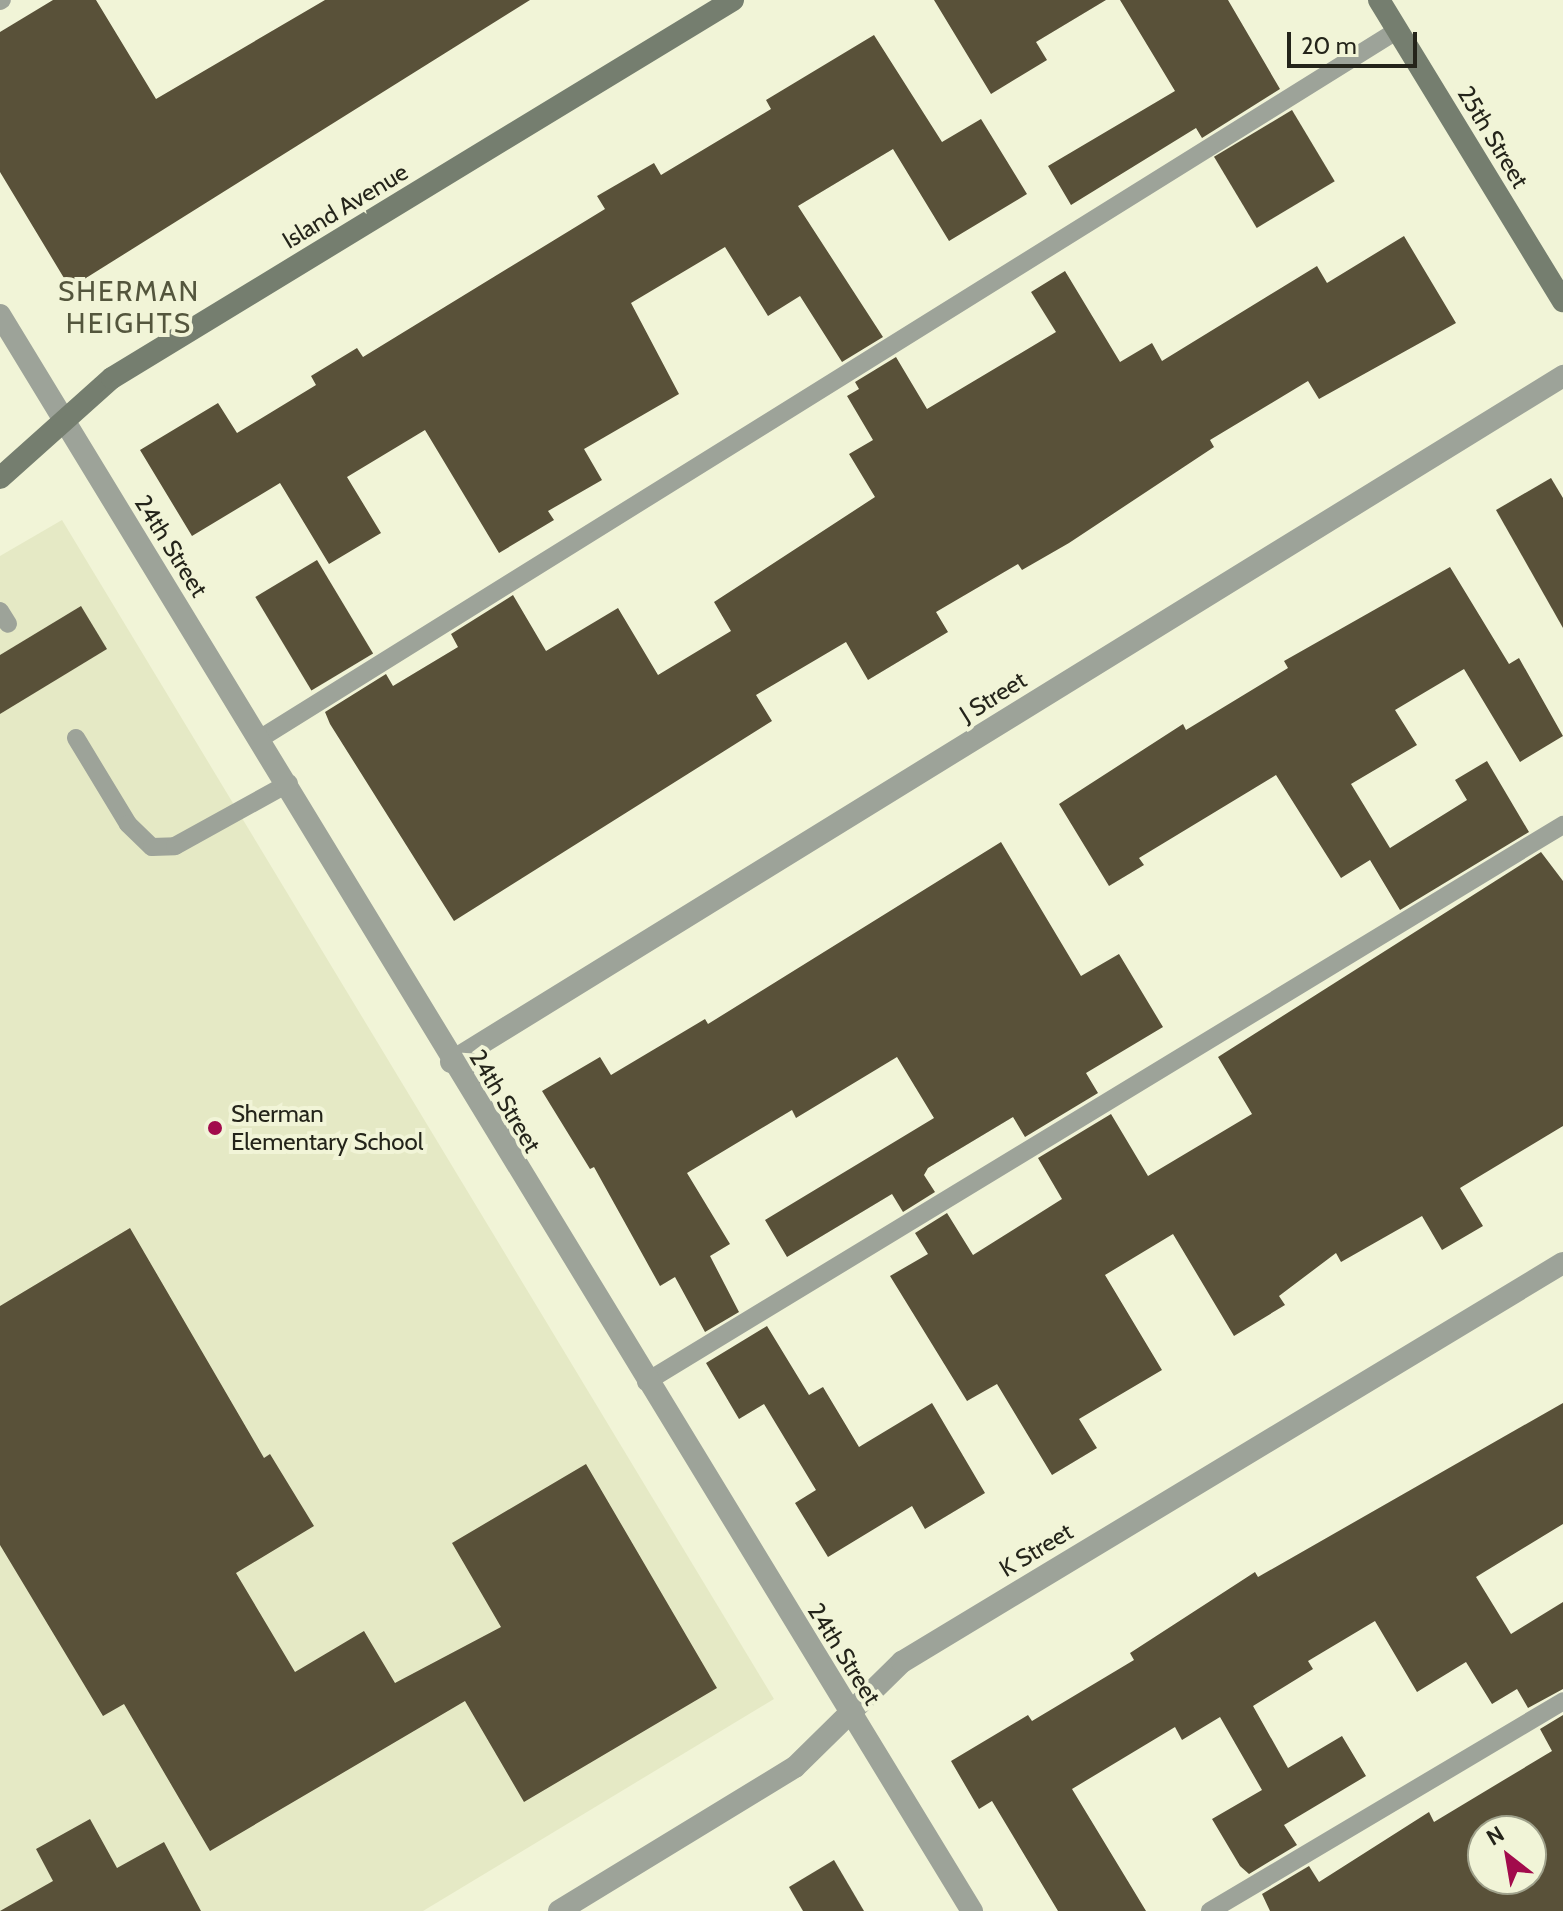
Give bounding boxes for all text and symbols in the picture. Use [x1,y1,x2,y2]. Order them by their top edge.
scale bar [1291,16,1421,66]
text: 20 m [1301,31,1357,60]
street label: 25th Street [1451,81,1535,193]
street label: Island Avenue [277,157,413,255]
district label: SHERMAN HEIGHTS [58,274,200,340]
street label: 24th Street [128,490,214,602]
street label: J Street [954,665,1032,729]
street label: 24th Street [463,1044,547,1158]
place label: Sherman Elementary School [231,1100,423,1156]
marker: Sherman Elementary School [206,1119,224,1137]
street label: K Street [994,1517,1078,1583]
street label: 24th Street [801,1598,887,1710]
north arrow [1467,1815,1547,1895]
text: N [1482,1820,1509,1851]

